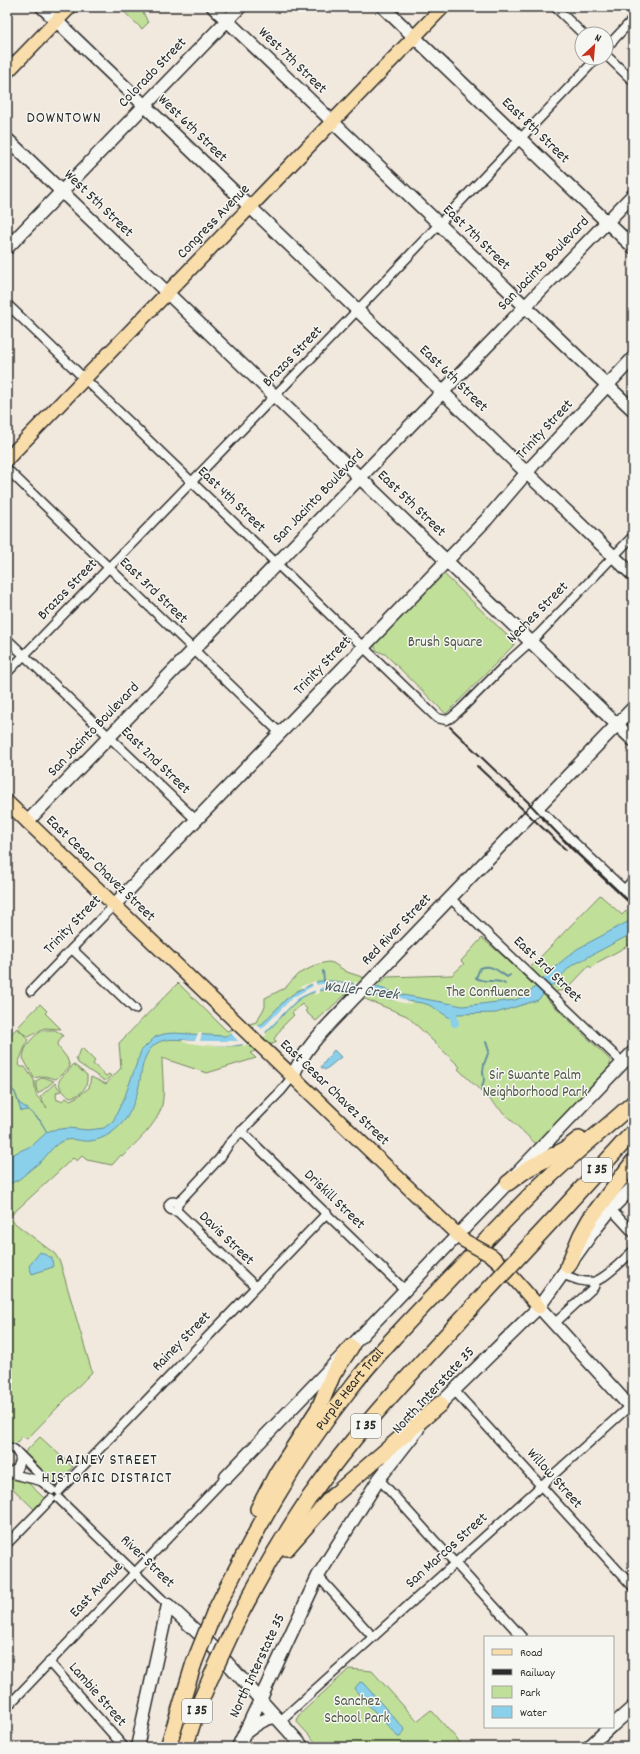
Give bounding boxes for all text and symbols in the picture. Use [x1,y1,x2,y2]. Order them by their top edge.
street label: West 7th Street [253,22,332,100]
north arrow [574,26,614,66]
text: N [592,30,604,47]
street label: Colorado Street [114,32,193,113]
street label: West 6th Street [152,90,232,169]
street label: East 8th Street [496,93,574,170]
district label: DOWNTOWN [26,107,102,130]
street label: West 5th Street [58,165,138,243]
street label: Congress Avenue [172,179,256,264]
street label: East 7th Street [437,200,515,277]
street label: San Jacinto Boulevard [493,212,595,316]
street label: Brazos Street [258,321,328,393]
street label: East 6th Street [413,340,493,418]
street label: Trinity Street [511,395,579,465]
street label: San Jacinto Boulevard [268,445,370,549]
street label: East 4th Street [192,462,270,539]
street label: East 5th Street [372,465,451,543]
street label: East 3rd Street [114,552,193,630]
street label: Brazos Street [33,554,103,626]
street label: Neches Street [502,577,574,649]
street label: Trinity Street [289,631,357,701]
park label: Brush Square [408,632,483,654]
street label: San Jacinto Boulevard [43,678,145,782]
street label: East 2nd Street [115,722,195,800]
street label: East Cesar Chavez Street [40,811,160,928]
street label: Red River Street [357,889,437,971]
street label: Trinity Street [39,890,107,960]
street label: East 3rd Street [508,931,587,1009]
water label: Waller Creek [322,975,401,1007]
park label: The Confluence [446,982,530,1004]
street label: East Cesar Chavez Street [274,1035,394,1152]
park label: Sir Swante Palm Neighborhood Park [482,1065,588,1104]
road number: I 35 [582,1158,612,1182]
street label: Driskill Street [298,1165,370,1235]
street label: Davis Street [193,1207,259,1272]
street label: Rainey Street [147,1306,217,1377]
street label: North Interstate 35 [387,1342,481,1440]
street label: Purple Heart Trail [310,1343,390,1436]
road number: I 35 [351,1414,381,1438]
street label: Willow Street [521,1444,587,1514]
district label: RAINEY STREET HISTORIC DISTRICT [42,1449,172,1490]
street label: San Marcos Street [401,1508,493,1594]
street label: River Street [115,1530,180,1594]
street label: East Avenue [65,1557,129,1623]
street label: North Interstate 35 [224,1610,292,1722]
legend [484,1636,614,1728]
text: Road [520,1645,542,1662]
street label: Lambie Street [63,1658,132,1732]
text: Railway [520,1665,556,1682]
text: Park [520,1685,541,1702]
park label: Sanchez School Park [324,1691,390,1730]
road number: I 35 [182,1699,212,1723]
text: Water [520,1705,547,1722]

